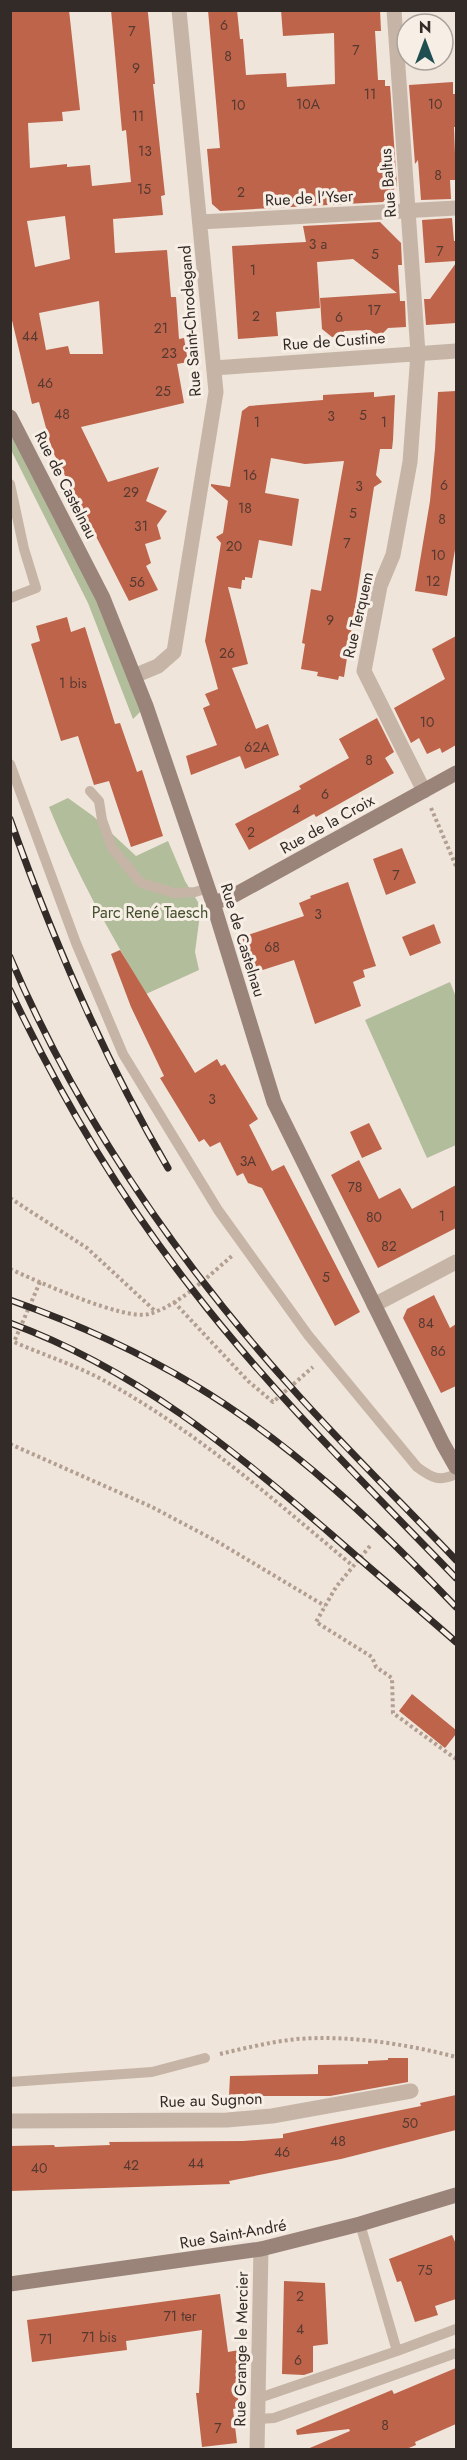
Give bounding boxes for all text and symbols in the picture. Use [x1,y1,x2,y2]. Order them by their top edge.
north arrow [395,12,455,72]
house number: 6 [220,15,228,35]
text: N [419,16,431,39]
house number: 7 [128,21,136,41]
house number: 7 [352,40,360,60]
house number: 8 [224,46,232,66]
house number: 9 [132,58,140,78]
house number: 11 [364,84,376,104]
house number: 10A [296,94,321,114]
house number: 10 [428,94,442,114]
house number: 10 [231,95,245,115]
house number: 11 [132,106,144,126]
house number: 13 [138,141,152,161]
street label: Rue Baltus [374,148,402,218]
house number: 8 [434,165,442,185]
house number: 15 [137,179,151,199]
house number: 2 [237,182,245,202]
street label: Rue de l'Yser [264,184,354,212]
house number: 3 a [309,234,327,254]
house number: 7 [436,241,444,261]
house number: 5 [371,244,379,264]
street label: Rue Saint-Chrodegand [173,245,207,397]
house number: 1 [250,260,256,280]
house number: 17 [367,300,381,320]
house number: 2 [252,306,260,326]
house number: 6 [335,307,343,327]
house number: 21 [154,318,168,338]
house number: 44 [22,326,38,346]
street label: Rue de Custine [282,326,386,356]
house number: 23 [161,343,177,363]
house number: 46 [37,373,53,393]
house number: 25 [155,381,171,401]
house number: 48 [54,404,70,424]
house number: 5 [359,405,367,425]
house number: 3 [327,406,335,426]
house number: 1 [254,412,260,432]
house number: 1 [381,412,387,432]
street label: Rue de Castelnau [29,427,103,543]
house number: 16 [243,465,257,485]
house number: 6 [440,475,448,495]
house number: 3 [355,476,363,496]
house number: 29 [123,482,139,502]
house number: 18 [238,498,252,518]
house number: 5 [349,503,357,523]
house number: 8 [438,509,446,529]
house number: 31 [134,516,148,536]
house number: 7 [343,533,351,553]
house number: 20 [226,536,242,556]
house number: 10 [431,545,445,565]
street label: Rue Terquem [337,570,379,660]
house number: 12 [426,571,440,591]
house number: 56 [129,572,145,592]
house number: 9 [326,610,334,630]
house number: 26 [219,643,235,663]
house number: 1 bis [59,673,87,693]
house number: 10 [420,712,434,732]
house number: 62A [244,737,270,757]
house number: 8 [365,750,373,770]
house number: 6 [321,784,329,804]
street label: Rue de la Croix [276,788,379,859]
house number: 4 [292,799,300,819]
house number: 2 [247,822,255,842]
house number: 7 [392,865,400,885]
street label: Rue de Castelnau [215,880,271,1000]
park label: Parc René Taesch [92,901,208,924]
house number: 3 [314,904,322,924]
house number: 68 [264,937,280,957]
house number: 3 [208,1089,216,1109]
house number: 3A [240,1151,257,1171]
house number: 78 [348,1177,363,1197]
house number: 1 [439,1206,445,1226]
house number: 80 [366,1207,382,1227]
house number: 82 [381,1236,397,1256]
house number: 5 [322,1267,330,1287]
house number: 84 [418,1313,434,1333]
house number: 86 [430,1341,446,1361]
street label: Rue au Sugnon [159,2087,263,2113]
house number: 50 [402,2113,418,2133]
house number: 48 [330,2131,346,2151]
house number: 46 [274,2142,290,2162]
house number: 44 [188,2153,204,2173]
house number: 42 [123,2155,139,2175]
house number: 40 [31,2158,47,2178]
street label: Rue Saint-André [178,2213,288,2255]
house number: 75 [417,2260,433,2280]
street label: Rue Grange le Mercier [228,2271,254,2427]
house number: 2 [296,2286,304,2306]
house number: 71 ter [163,2306,197,2326]
house number: 4 [296,2319,304,2339]
house number: 71 bis [81,2327,117,2347]
house number: 71 [39,2329,53,2349]
house number: 6 [294,2350,302,2370]
house number: 8 [381,2415,389,2435]
house number: 7 [214,2418,222,2438]

